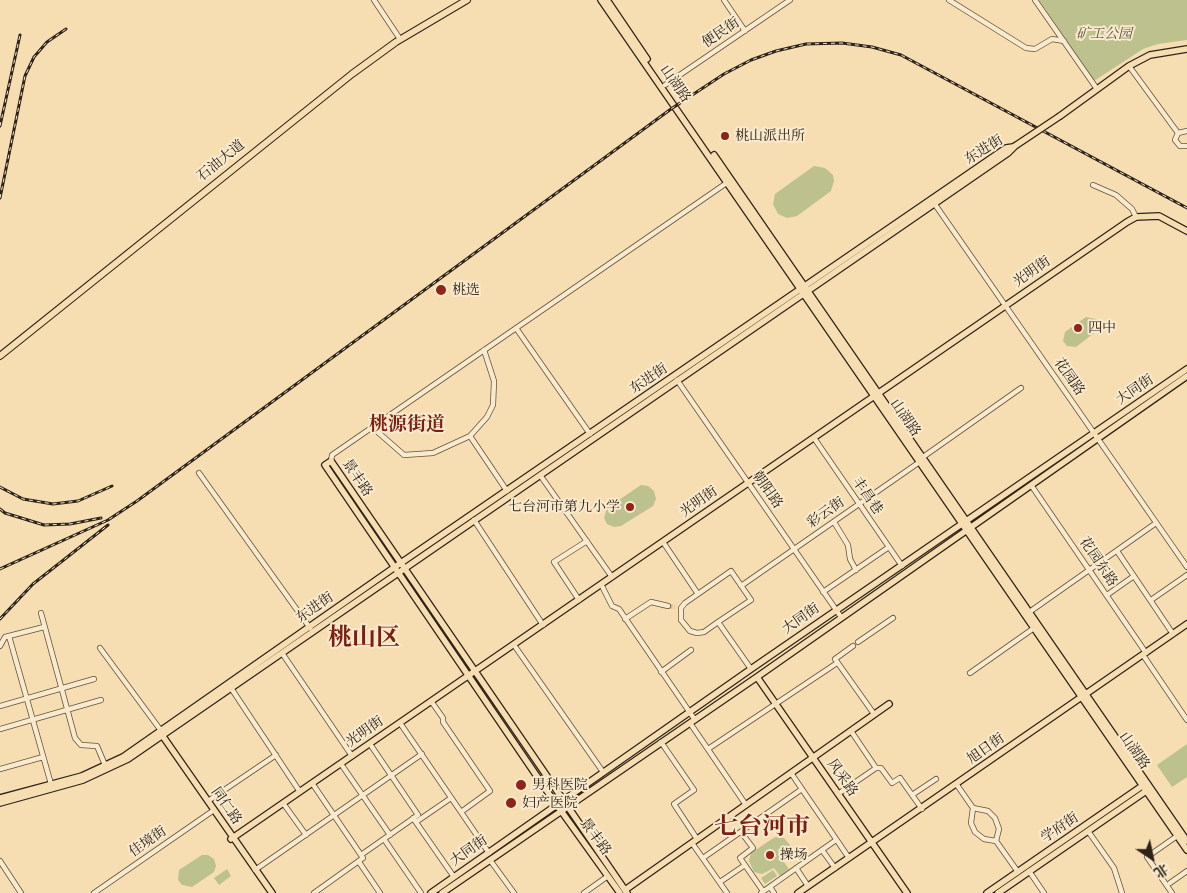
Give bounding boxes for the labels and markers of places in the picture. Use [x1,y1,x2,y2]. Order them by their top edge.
place label: 桃山派出所 [735,128,805,144]
marker: 桃山派出所 [719,130,731,142]
place label: 桃选 [452,282,480,298]
marker: 桃选 [434,283,448,297]
place label: 四中 [1088,320,1116,336]
marker: 四中 [1072,322,1084,334]
place label: 七台河市第九小学 [508,499,620,515]
marker: 七台河市第九小学 [624,501,636,513]
place label: 男科医院 [532,777,588,793]
marker: 男科医院 [514,778,528,792]
place label: 妇产医院 [522,795,578,811]
marker: 妇产医院 [504,796,518,810]
place label: 操场 [780,847,808,863]
marker: 操场 [764,849,776,861]

